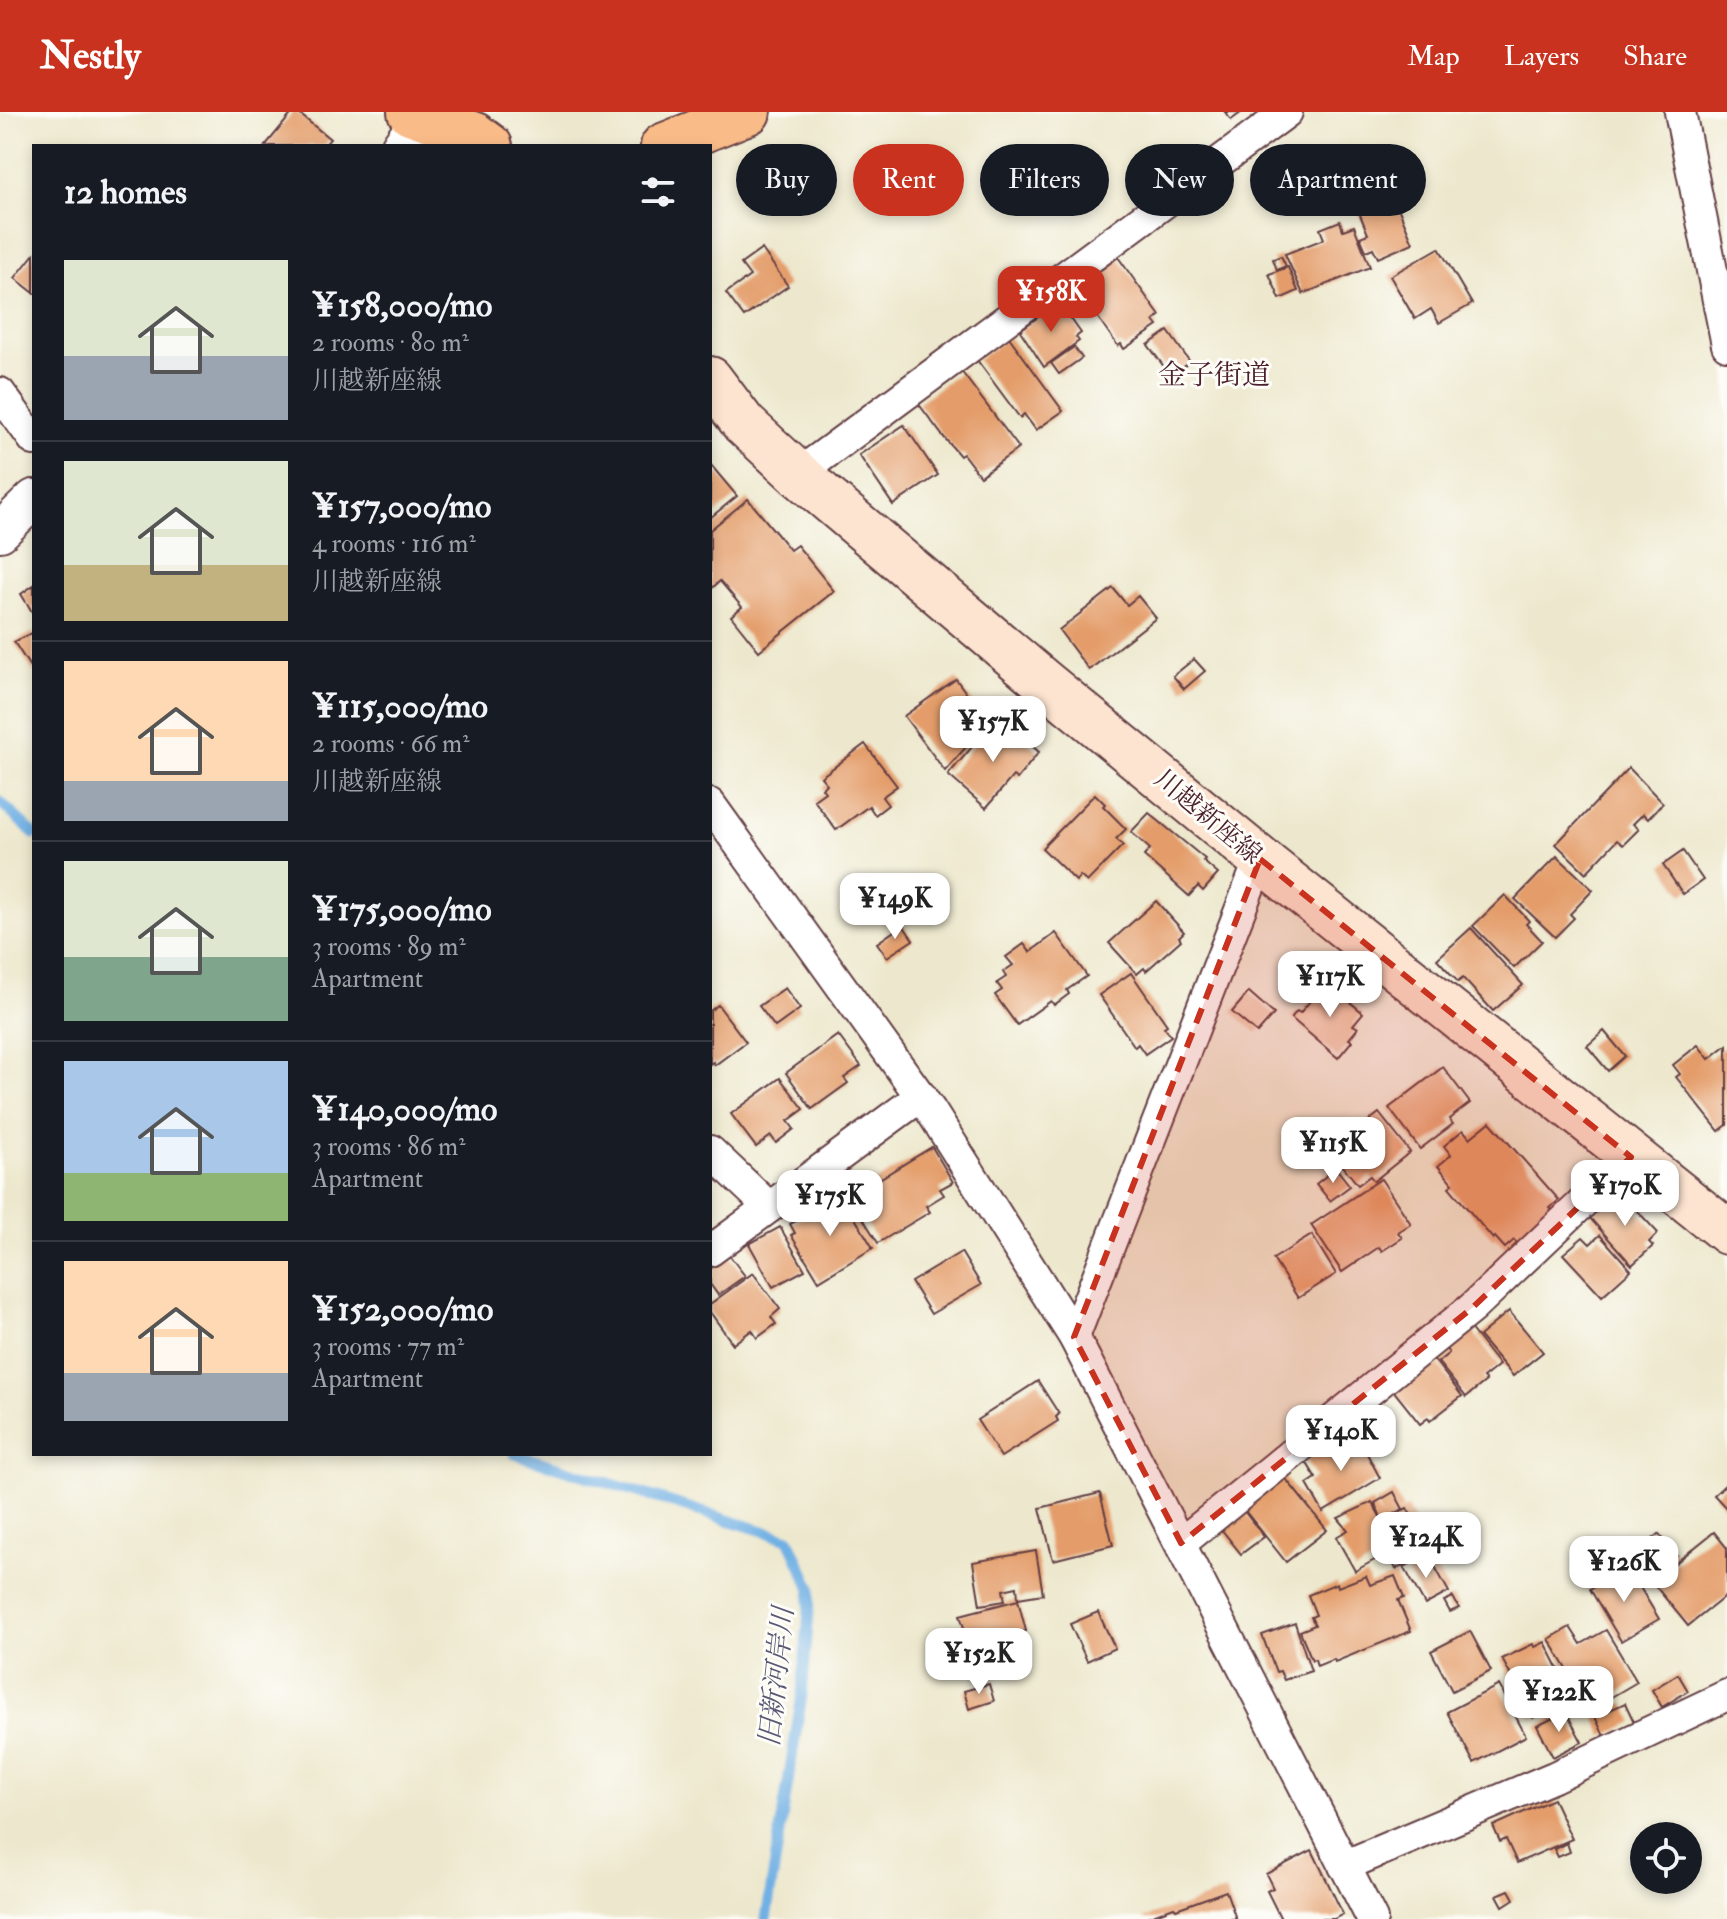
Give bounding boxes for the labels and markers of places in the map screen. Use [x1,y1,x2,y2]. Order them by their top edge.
pin: ¥158K [995,266,1107,334]
pin: ¥157K [937,696,1049,764]
pin: ¥149K [839,873,951,941]
pin: ¥117K [1274,951,1386,1019]
pin: ¥115K [1277,1117,1389,1185]
pin: ¥170K [1569,1160,1681,1228]
pin: ¥175K [774,1170,886,1238]
pin: ¥140K [1285,1405,1397,1473]
pin: ¥124K [1370,1512,1482,1580]
pin: ¥126K [1568,1536,1680,1604]
pin: ¥152K [923,1628,1035,1696]
pin: ¥122K [1503,1666,1615,1734]

